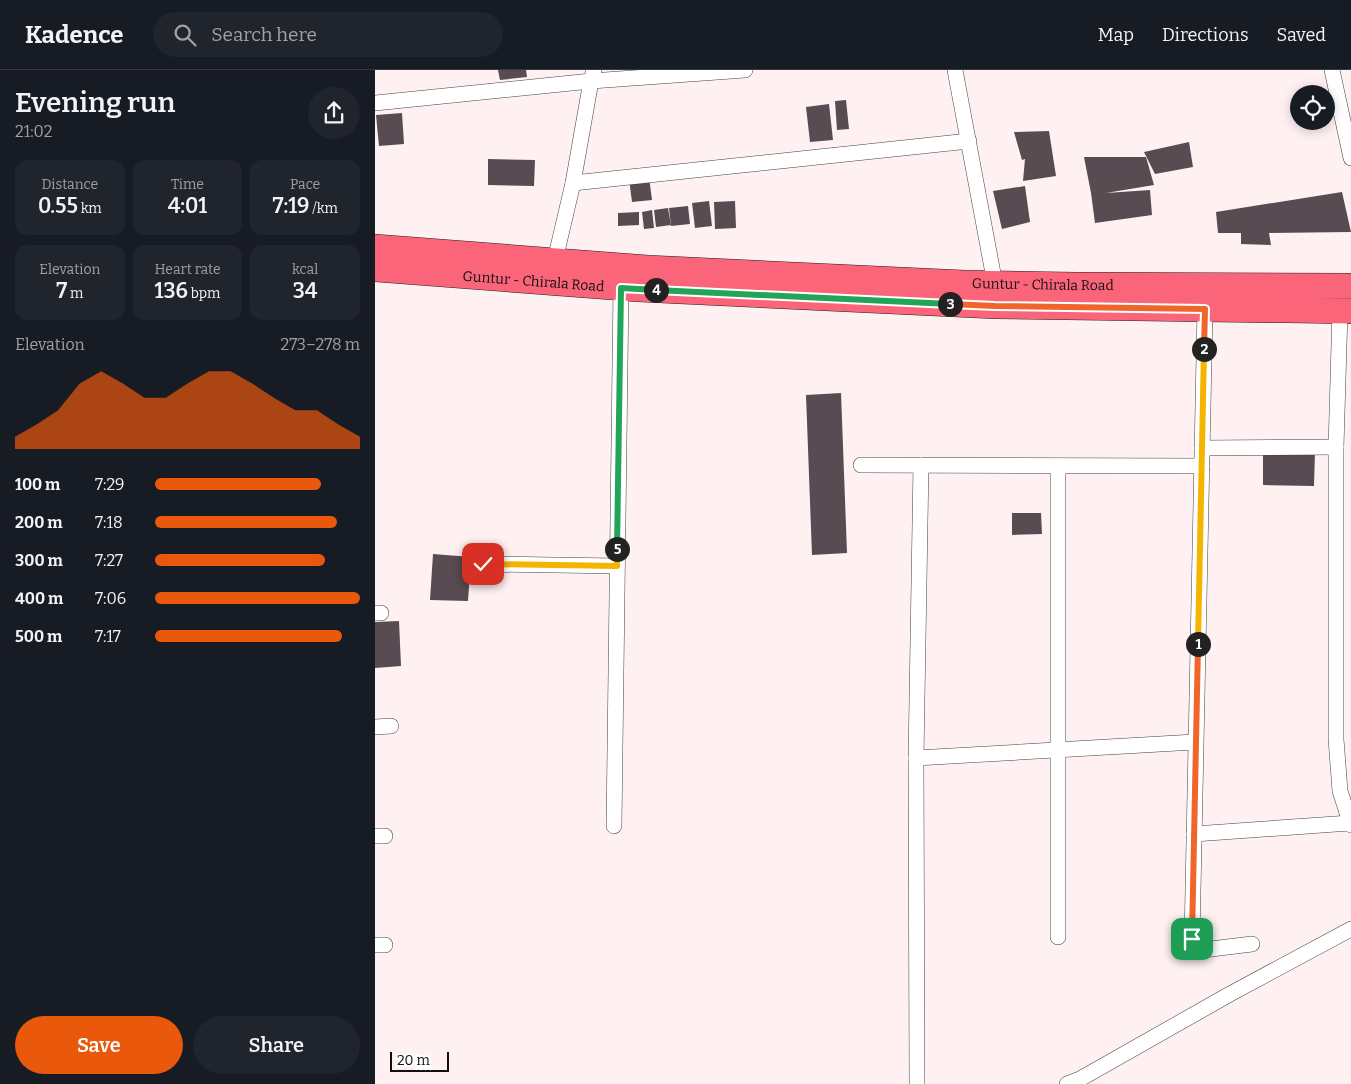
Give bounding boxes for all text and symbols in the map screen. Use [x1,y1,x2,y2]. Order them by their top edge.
search box [153,12,503,57]
text: Kadence [25,21,123,49]
icon: search [171,21,199,49]
text: Search here [211,23,317,46]
text: Map [1098,24,1134,46]
text: Directions [1162,24,1249,46]
text: Saved [1277,24,1326,46]
map controls [1290,85,1335,130]
button: locate [1290,85,1335,130]
text: Evening run [15,86,175,119]
button: share [308,87,360,139]
text: 21:02 [15,122,53,141]
text: Distance [41,176,98,193]
text: Time [171,176,204,193]
text: Pace [290,176,320,193]
text: 0.55 [38,193,78,219]
text: 4:01 [168,193,207,219]
text: 7:19 [272,193,309,219]
text: km [78,200,102,217]
text: /km [309,200,338,217]
text: Elevation [39,261,100,278]
text: Heart rate [154,261,221,278]
text: kcal [292,261,318,278]
street label: Guntur - Chirala Road [462,268,605,295]
street label: Guntur - Chirala Road [972,275,1114,294]
text: 7 [56,278,67,304]
text: 136 [155,278,188,304]
text: 34 [293,278,318,304]
pin: 4 [643,278,669,302]
text: 4 [652,282,661,299]
text: m [67,285,83,302]
text: bpm [188,285,220,302]
pin: 3 [937,292,963,316]
text: 3 [946,296,955,313]
text: Elevation [15,335,85,354]
text: 273–278 m [281,335,360,354]
pin: 2 [1191,336,1217,362]
text: 2 [1201,341,1208,358]
text: 100 m [15,475,60,494]
text: 7:29 [95,475,125,494]
text: 200 m [15,513,62,532]
text: 7:18 [95,513,123,532]
pin: 5 [605,536,629,562]
text: 5 [614,541,621,558]
pin [462,543,504,585]
icon: check [469,550,497,578]
text: 300 m [15,551,63,570]
text: 7:27 [95,551,123,570]
text: 400 m [15,589,63,608]
text: 7:06 [95,589,126,608]
text: 500 m [15,627,62,646]
text: 7:17 [95,627,121,646]
pin: 1 [1185,632,1211,656]
text: 1 [1195,636,1202,653]
pin [1171,918,1213,960]
icon: arrive [1178,925,1206,953]
button: Save [15,1016,183,1074]
button: Share [193,1016,360,1074]
scale bar [390,1049,449,1072]
text: 20 m [397,1052,430,1069]

